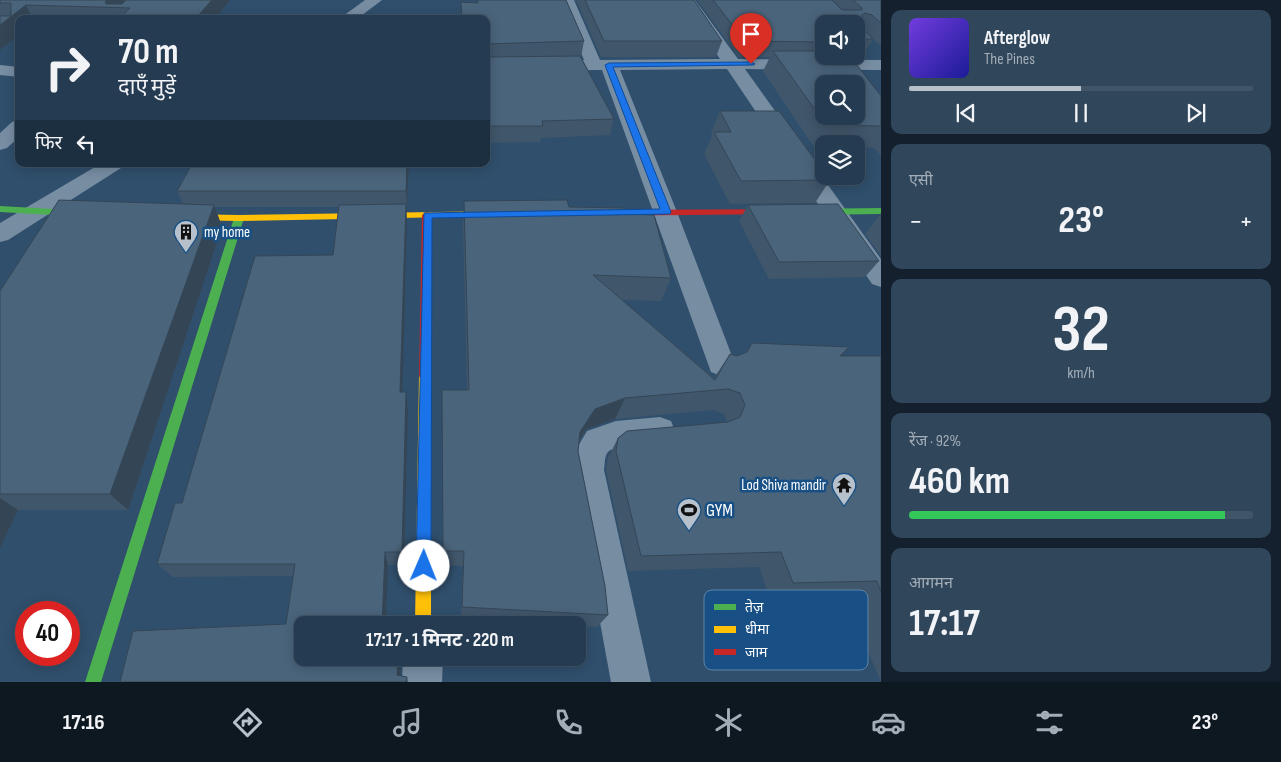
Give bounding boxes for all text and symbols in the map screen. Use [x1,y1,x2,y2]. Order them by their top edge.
pin [730,13,772,64]
map controls [815,15,865,185]
button: sound [815,15,865,65]
icon: arrive [737,20,765,48]
text: Afterglow [984,27,1050,50]
text: 70 m [118,31,178,74]
icon: right [35,35,100,100]
text: The Pines [984,50,1035,69]
text: दाएँ मुड़ें [118,74,176,101]
button: search [815,75,865,125]
icon: previous [952,99,980,127]
icon: pause [1067,99,1095,127]
icon: next [1182,99,1210,127]
icon: left [72,130,100,158]
text: फिर [35,132,62,155]
button: layers [815,135,865,185]
text: एसी [909,171,933,190]
text: 23° [1058,198,1104,243]
text: − [909,205,923,238]
text: + [1239,205,1253,238]
building icon: my home [173,219,199,253]
place label: my home [204,223,250,242]
text: 32 [1052,292,1110,370]
text: km/h [1067,364,1095,383]
text: रेंज · 92% [909,432,961,451]
text: 460 km [909,459,1010,504]
temple icon: Lod Shiva mandir [831,472,857,506]
place label: Lod Shiva mandir [741,476,827,495]
sports icon: GYM [676,497,702,531]
place label: GYM [706,500,733,521]
position arrow [397,539,449,591]
text: आगमन [909,574,953,593]
legend [704,590,868,670]
text: तेज़ [745,598,764,616]
speed limit sign: 40 [15,601,80,666]
text: 17:17 [909,601,980,646]
text: धीमा [745,621,770,638]
text: 17:17 · 1 मिनट · 220 m [366,629,514,652]
text: जाम [745,644,768,661]
icon: directions [230,705,265,740]
icon: music [390,705,425,740]
icon: phone [551,705,586,740]
icon: climate [711,705,746,740]
icon: car [871,705,906,740]
icon: filters [1032,705,1067,740]
text: 17:16 [63,709,105,736]
text: 23° [1192,709,1218,736]

